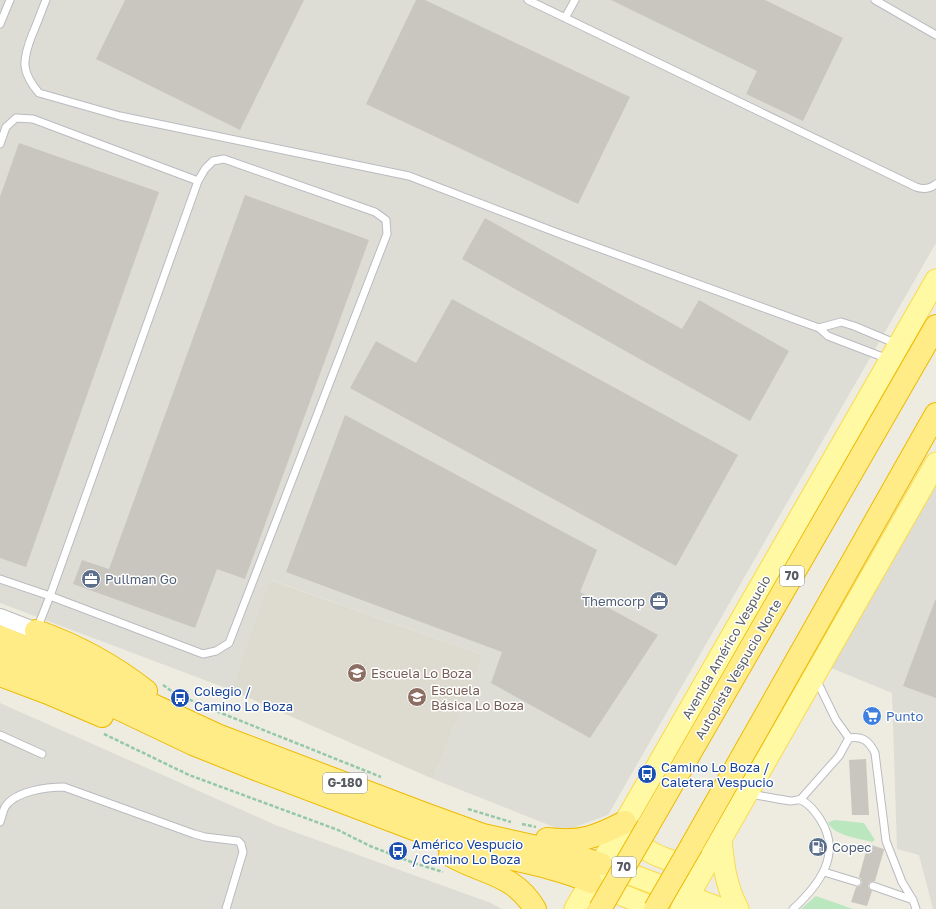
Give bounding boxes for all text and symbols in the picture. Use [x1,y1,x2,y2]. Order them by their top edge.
road number: 70 [780,566,804,586]
office icon: Pullman Go [80,568,102,590]
place label: Pullman Go [105,571,177,587]
street label: Avenida Américo Vespucio [678,572,774,722]
office icon: Themcorp [648,590,670,612]
place label: Themcorp [582,593,645,609]
street label: Autopista Vespucio Norte [691,596,785,742]
school or university icon: Escuela Lo Boza [346,662,368,684]
place label: Escuela Lo Boza [371,665,472,681]
place label: Escuela Básica Lo Boza [431,682,524,713]
place label: Colegio / Camino Lo Boza [194,683,293,714]
school or university icon: Escuela Básica Lo Boza [406,686,428,708]
bus stop icon: Colegio / Camino Lo Boza [169,687,191,709]
supermarket icon: Punto [861,705,883,727]
place label: Punto [886,708,923,724]
place label: Camino Lo Boza / Caletera Vespucio [661,759,774,790]
bus stop icon: Camino Lo Boza / Caletera Vespucio [636,763,658,785]
road number: G-180 [323,773,367,793]
place label: Américo Vespucio / Camino Lo Boza [412,836,523,867]
fuel station icon: Copec [807,836,829,858]
place label: Copec [832,839,871,855]
bus stop icon: Américo Vespucio / Camino Lo Boza [387,840,409,862]
road number: 70 [612,857,636,877]

